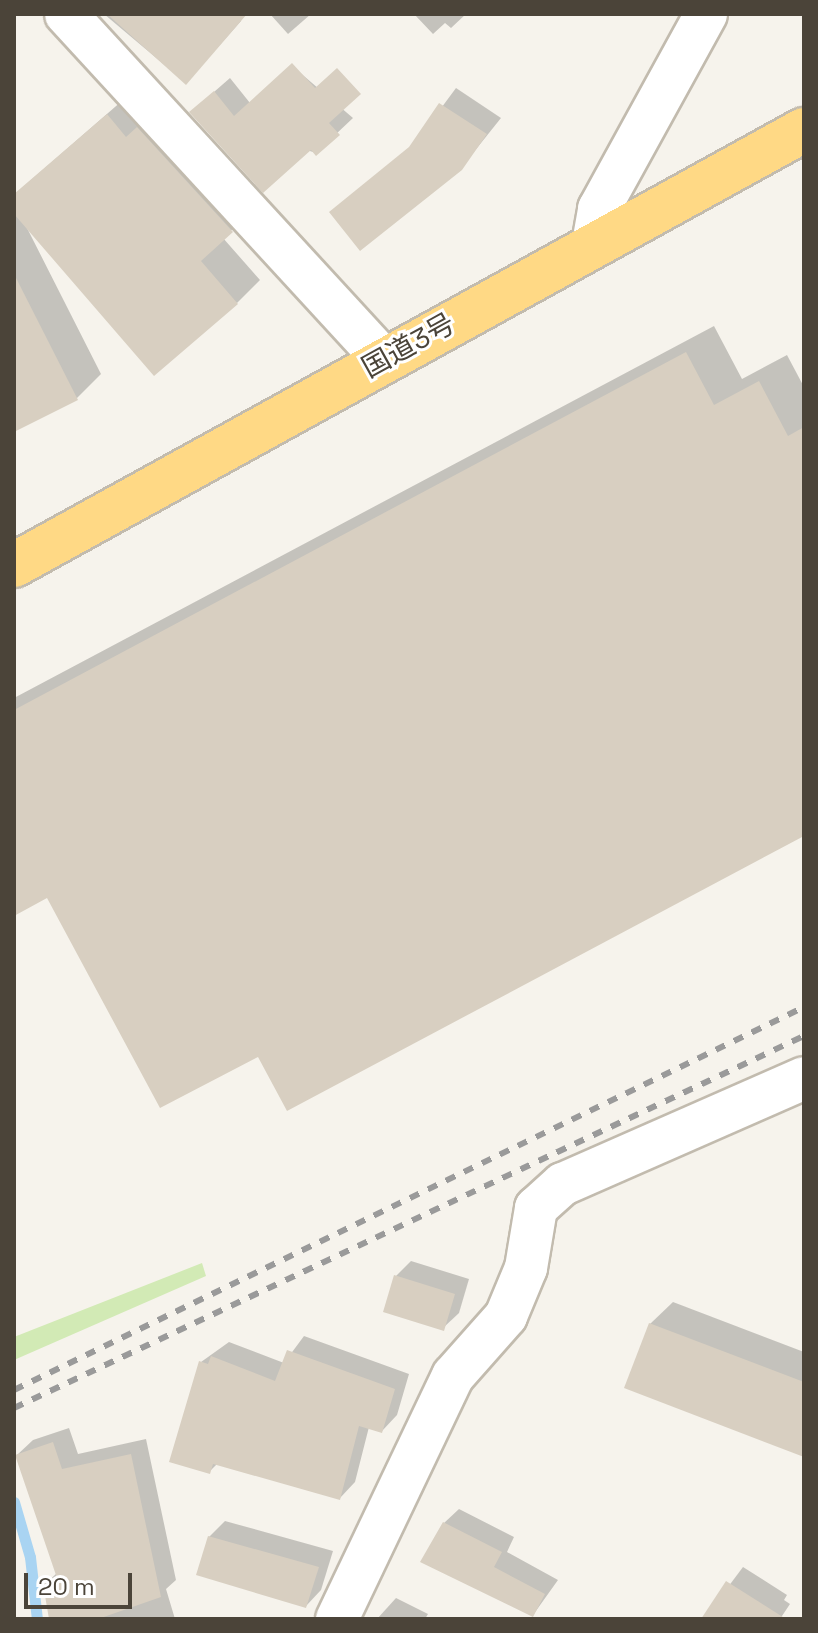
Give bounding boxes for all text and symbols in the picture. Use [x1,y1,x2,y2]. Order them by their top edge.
street label: 国道3号 [356,306,460,384]
scale bar [28,1557,136,1607]
text: 20 m [38,1571,95,1602]

